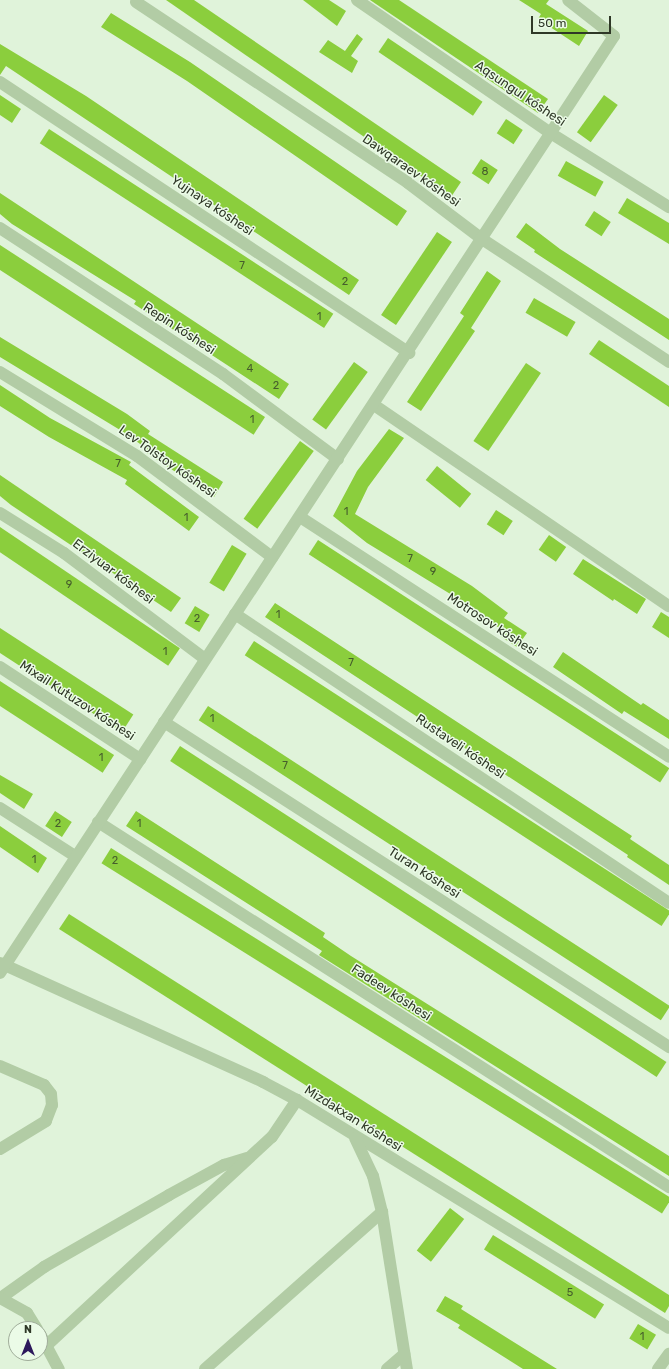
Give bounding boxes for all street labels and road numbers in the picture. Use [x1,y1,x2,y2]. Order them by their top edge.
street label: Aqsungul kóshesi [472,58,568,130]
street label: Dawqaraev kóshesi [359,131,463,211]
street label: Yujnaya kóshesi [168,173,256,239]
street label: Repin kóshesi [140,300,218,358]
street label: Lev Tolstoy kóshesi [115,422,219,502]
street label: Erziyuar kóshesi [69,536,157,608]
street label: Motrosov kóshesi [444,590,540,660]
street label: Mixail Kutuzov kóshesi [16,658,138,744]
street label: Rustaveli kóshesi [412,711,508,783]
street label: Turan kóshesi [385,844,463,902]
street label: Fadeev kóshesi [348,961,434,1025]
street label: Mizdakxan kóshesi [301,1083,405,1155]

